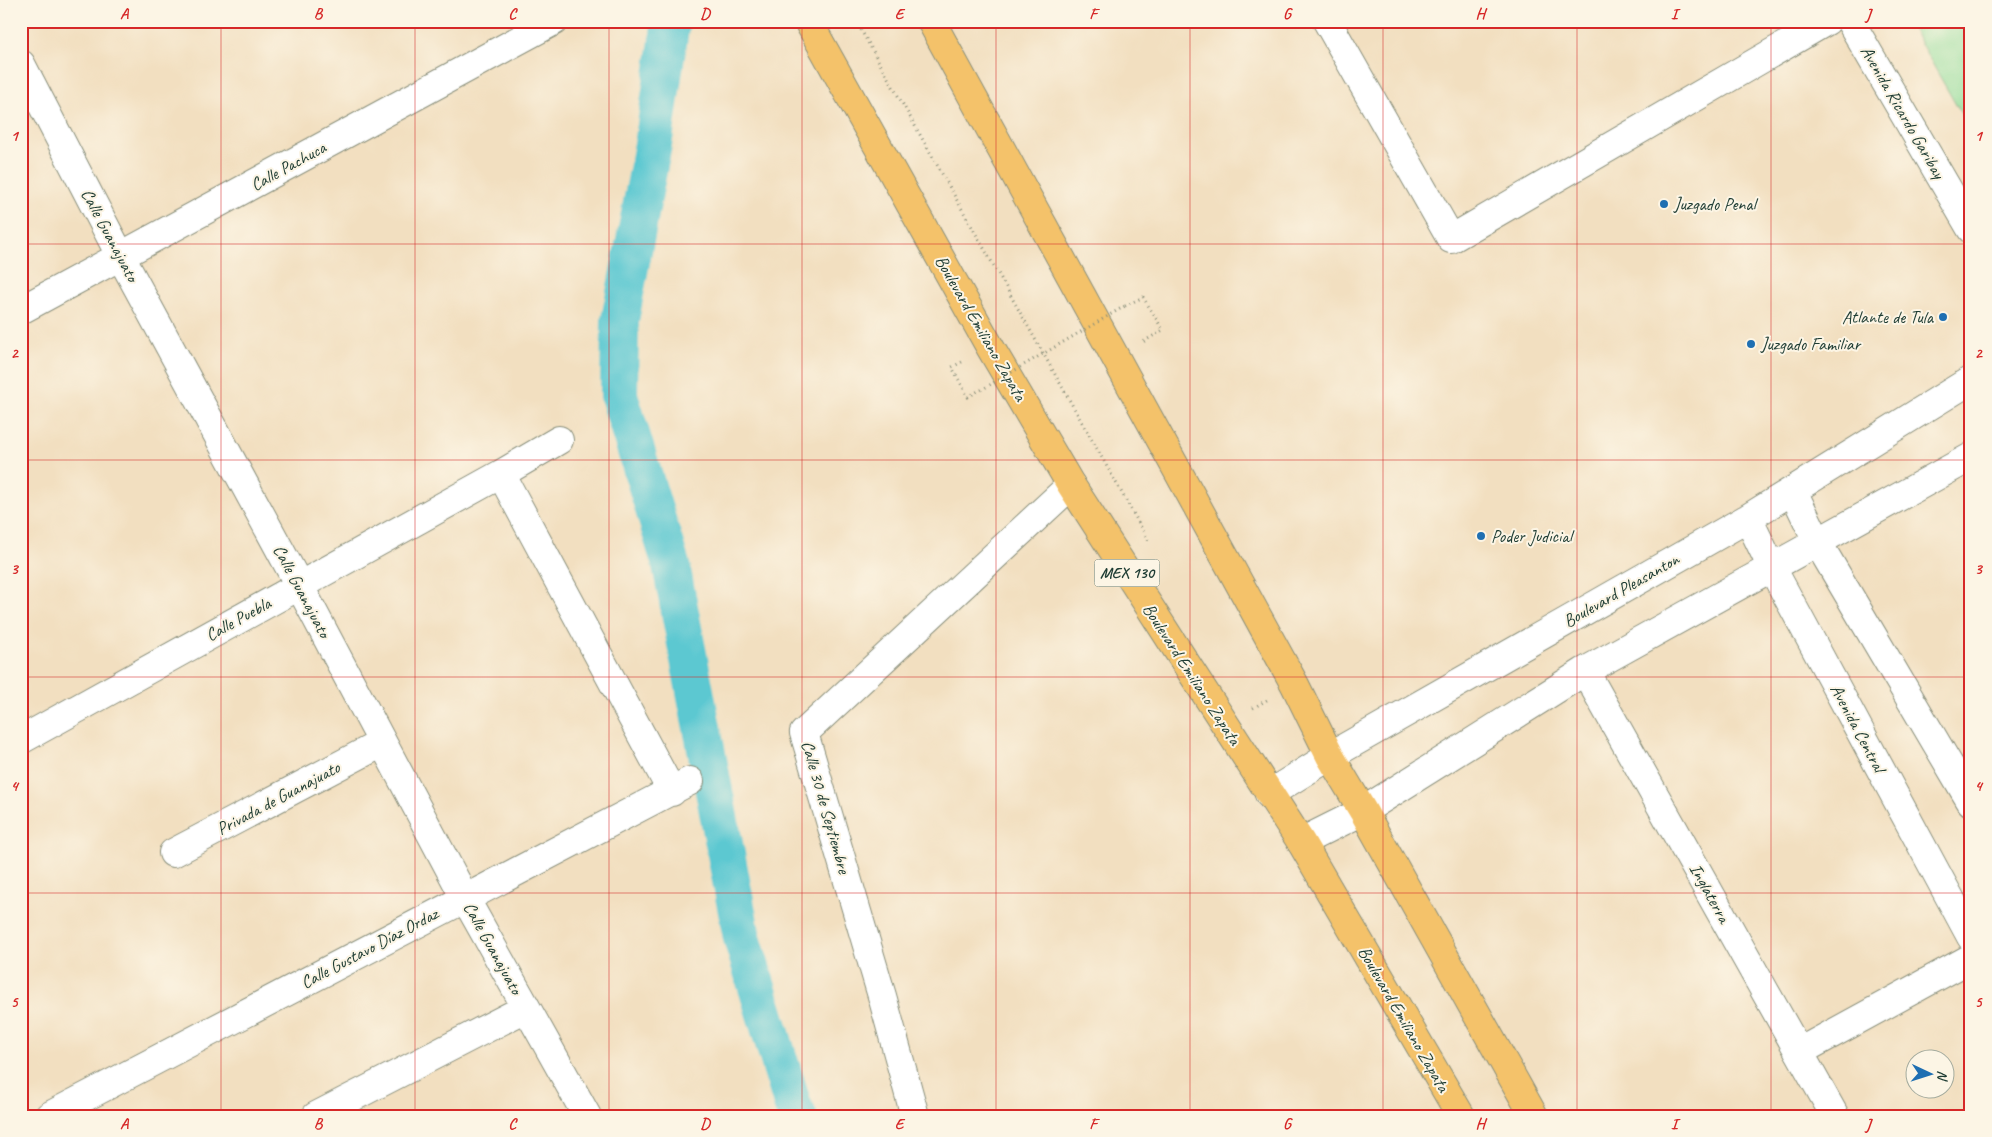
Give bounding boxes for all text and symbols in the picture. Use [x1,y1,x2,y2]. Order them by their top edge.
text: A [120,4,130,24]
text: B [314,4,324,24]
text: C [508,4,518,24]
text: D [700,4,711,24]
text: E [895,4,906,24]
text: F [1089,4,1100,24]
text: G [1283,4,1293,24]
text: H [1475,4,1487,24]
text: I [1671,4,1681,24]
text: J [1864,4,1873,24]
street label: Avenida Ricardo Garibay [1856,42,1951,184]
text: 1 [10,126,19,146]
text: 1 [1974,126,1983,146]
street label: Calle Pachuca [246,135,331,196]
street label: Calle Guanajuato [76,185,144,287]
place label: Juzgado Penal [1673,193,1759,215]
marker: Juzgado Penal [1658,198,1670,210]
street label: Boulevard Emiliano Zapata [930,251,1033,406]
place label: Atlante de Tula [1842,306,1935,328]
marker: Atlante de Tula [1937,311,1949,323]
place label: Juzgado Familiar [1760,333,1862,355]
marker: Juzgado Familiar [1745,338,1757,350]
text: 2 [10,343,19,363]
text: 2 [1974,343,1983,363]
place label: Poder Judicial [1491,525,1575,547]
marker: Poder Judicial [1475,530,1487,542]
street label: Calle Guanajuato [268,541,336,643]
street label: Boulevard Pleasanton [1559,547,1684,632]
text: 3 [10,559,19,579]
text: 3 [1974,559,1983,579]
road number: MEX 130 [1094,560,1160,586]
street label: Calle Puebla [202,591,276,646]
street label: Boulevard Emiliano Zapata [1138,599,1247,751]
street label: Avenida Central [1826,680,1892,778]
street label: Calle 30 de Septiembre [797,738,856,877]
street label: Privada de Guanajuato [213,756,345,840]
text: 4 [10,776,19,796]
text: 4 [1974,776,1983,796]
street label: Inglaterra [1685,859,1736,928]
street label: Calle Guanajuato [459,898,528,999]
street label: Calle Gustavo Díaz Ordaz [297,902,443,993]
street label: Boulevard Emiliano Zapata [1353,942,1456,1097]
text: 5 [11,992,20,1012]
text: 5 [1975,992,1984,1012]
north arrow [1904,1050,1954,1100]
text: N [1934,1070,1951,1082]
text: A [120,1114,130,1134]
text: B [314,1114,324,1134]
text: C [508,1114,518,1134]
text: D [700,1114,711,1134]
text: E [895,1114,906,1134]
text: F [1089,1114,1100,1134]
text: G [1283,1114,1293,1134]
text: H [1475,1114,1487,1134]
text: I [1671,1114,1681,1134]
text: J [1864,1114,1873,1134]

